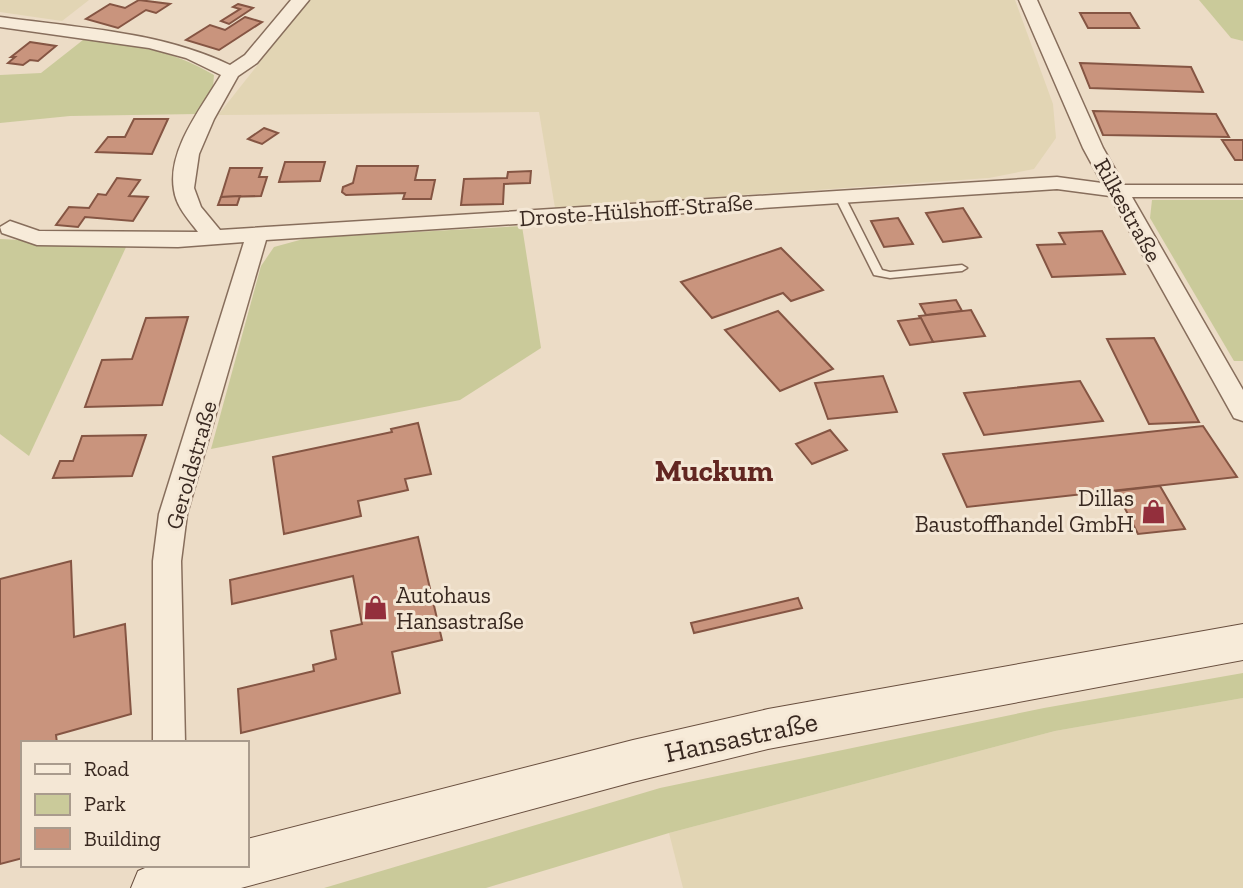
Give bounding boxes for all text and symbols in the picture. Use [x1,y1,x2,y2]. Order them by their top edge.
street label: Rilkestraße [1088,153,1168,267]
street label: Droste-Hülshoff-Straße [518,188,754,232]
street label: Geroldstraße [159,398,223,532]
district label: Muckum [655,453,773,489]
place label: Dillas Baustoffhandel GmbH [915,484,1134,538]
shop icon: Dillas Baustoffhandel GmbH [1140,497,1168,525]
place label: Autohaus Hansastraße [396,581,524,635]
shop icon: Autohaus Hansastraße [362,594,390,622]
street label: Hansastraße [661,705,821,769]
legend [21,741,248,867]
text: Road [84,756,130,781]
text: Park [84,791,126,816]
text: Building [84,826,161,851]

